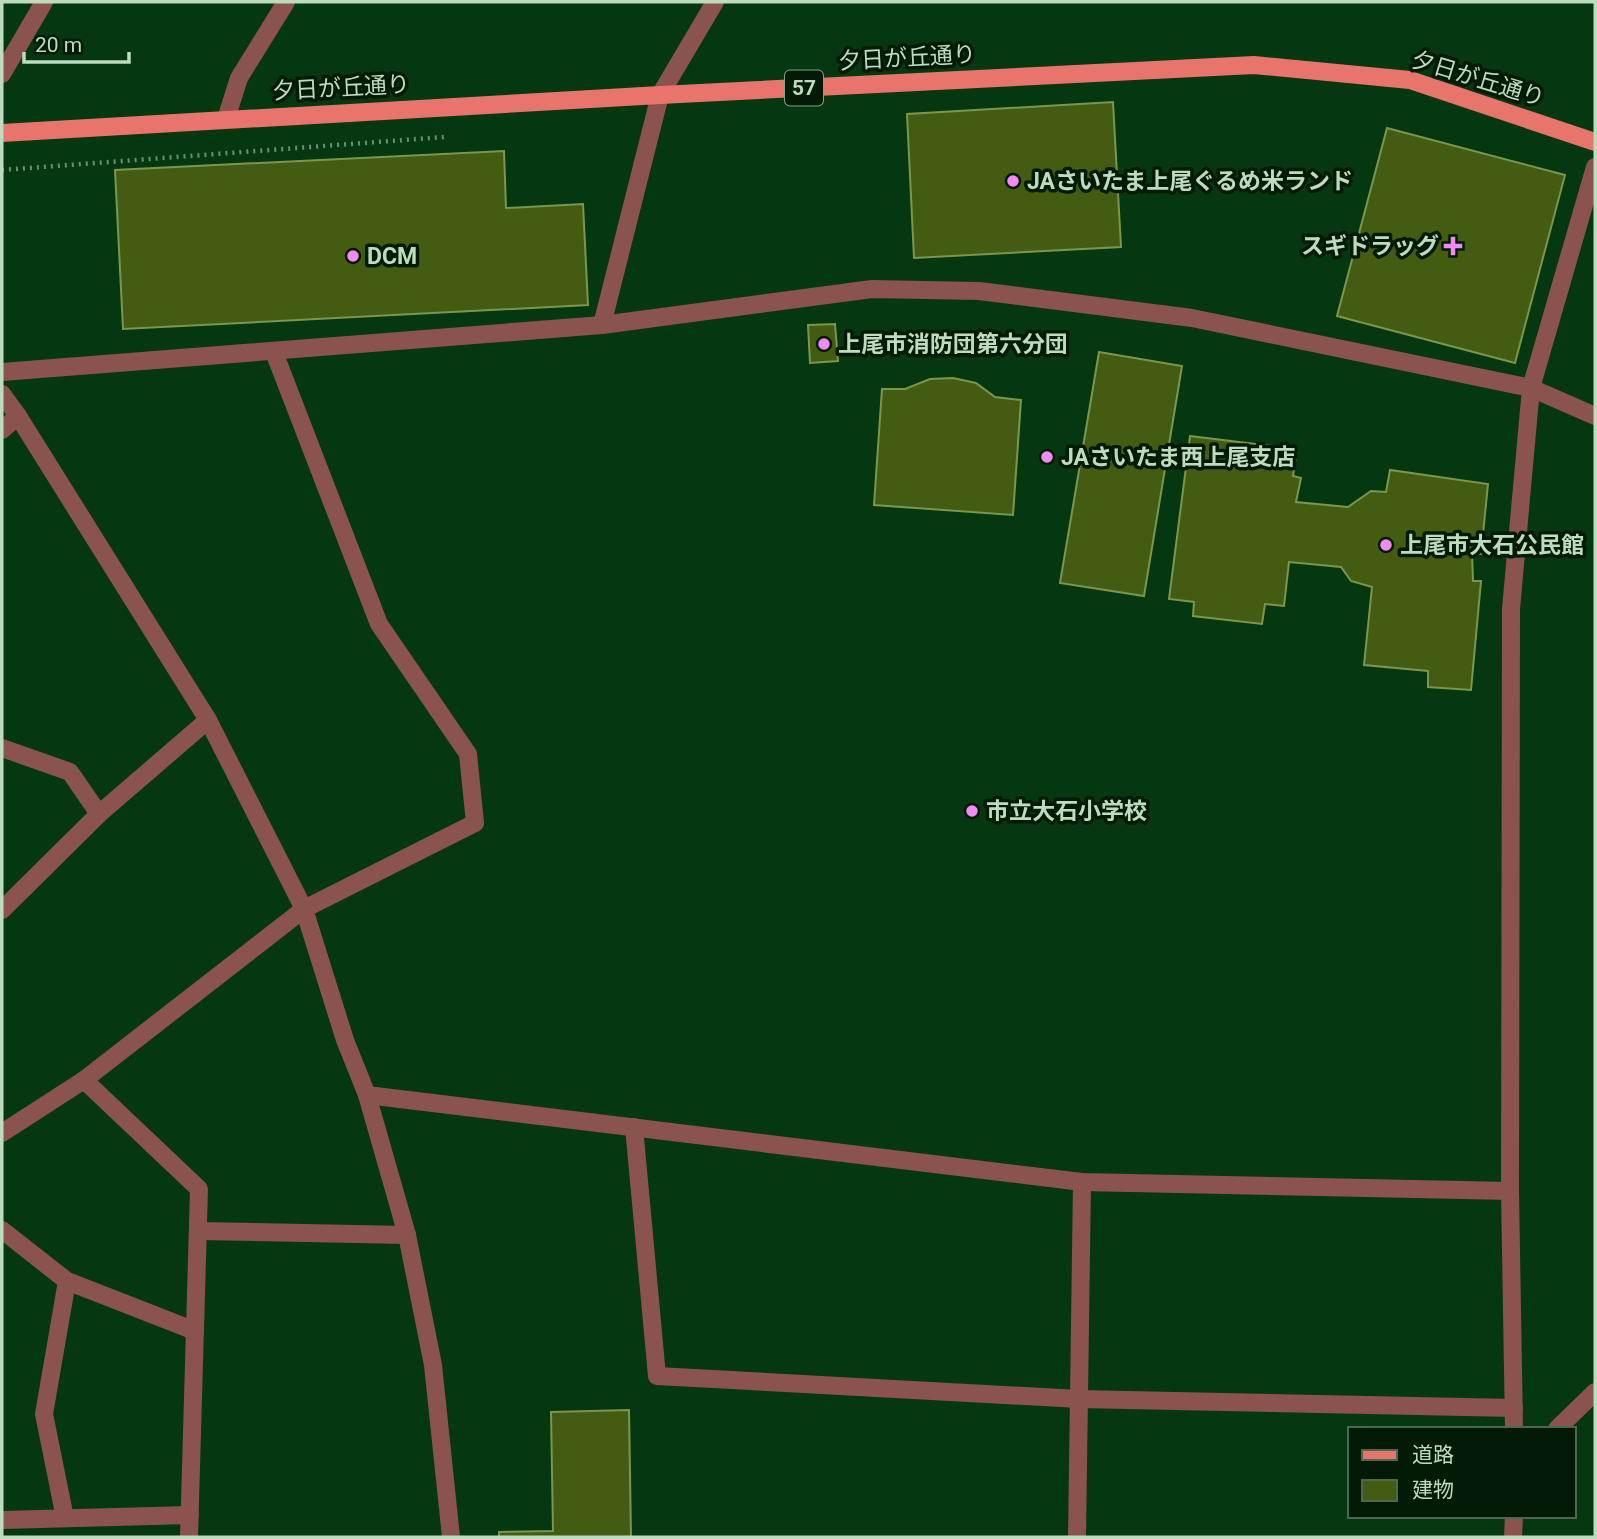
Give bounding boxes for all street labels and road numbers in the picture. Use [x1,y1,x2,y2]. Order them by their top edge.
street label: 夕日が丘通り [837,41,977,75]
street label: 夕日が丘通り [1408,46,1548,112]
road number: 57 [785,70,823,106]
street label: 夕日が丘通り [271,71,411,105]

